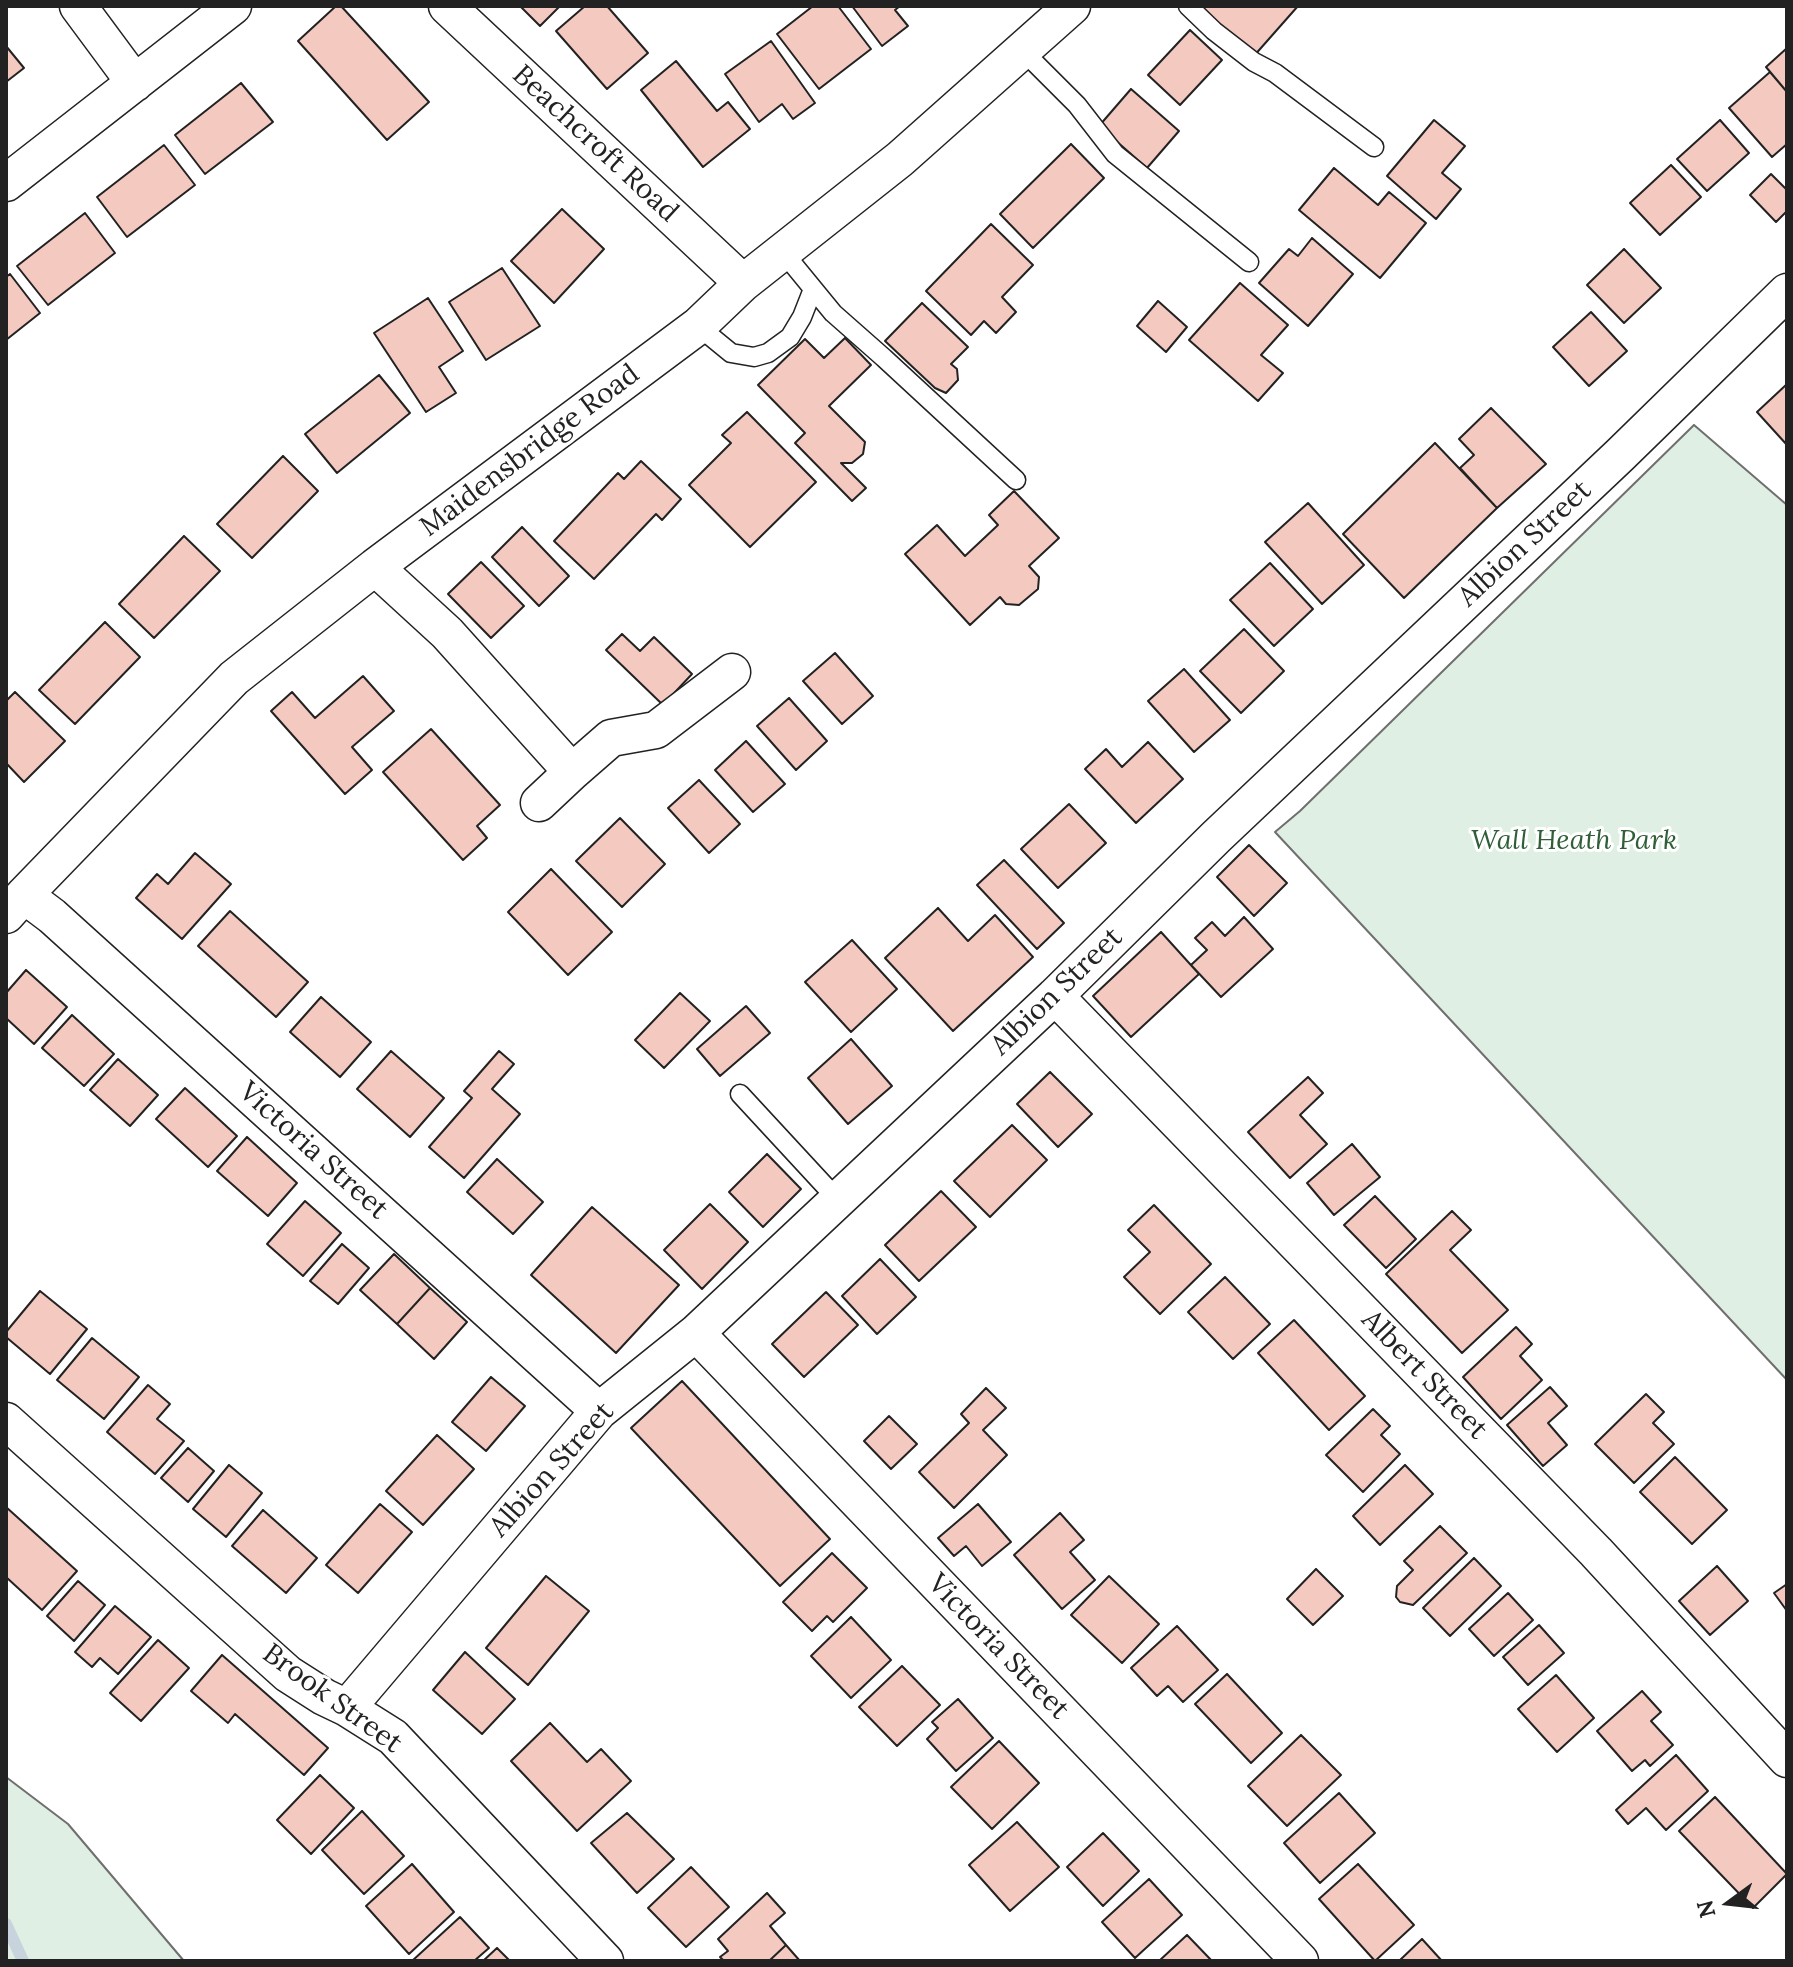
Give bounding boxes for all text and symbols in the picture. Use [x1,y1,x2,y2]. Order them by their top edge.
street label: Beachcroft Road [505,59,685,229]
street label: Maidensbridge Road [414,358,646,544]
street label: Albion Street [1452,474,1598,614]
park label: Wall Heath Park [1471,824,1677,858]
street label: Albion Street [984,921,1130,1063]
street label: Victoria Street [232,1075,394,1227]
street label: Albert Street [1354,1303,1494,1447]
street label: Albion Street [483,1396,621,1544]
street label: Victoria Street [920,1567,1076,1727]
street label: Brook Street [256,1637,408,1761]
north arrow [1689,1863,1769,1943]
text: N [1690,1897,1722,1921]

